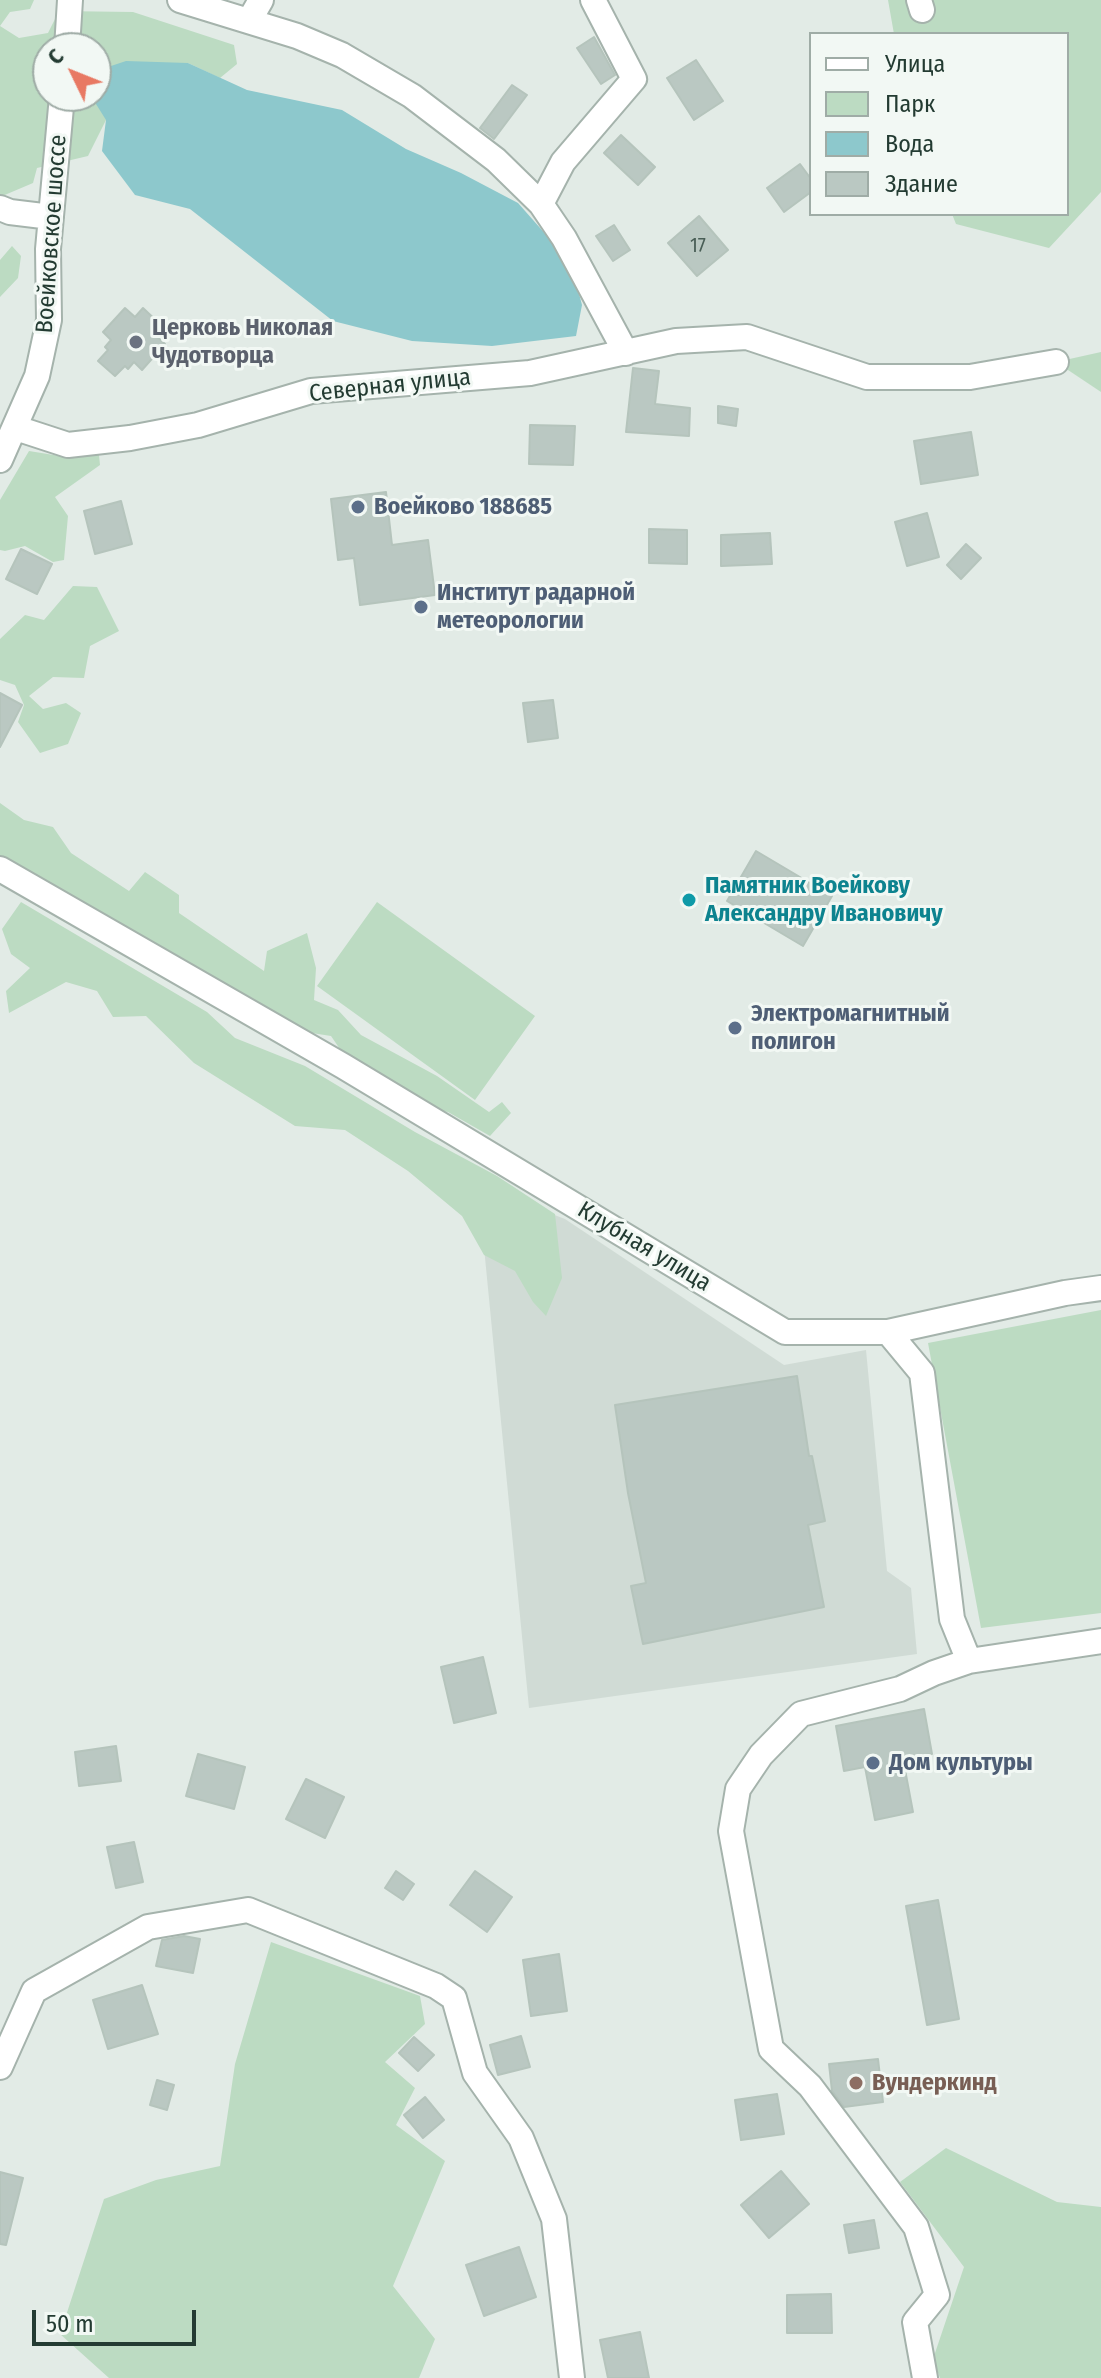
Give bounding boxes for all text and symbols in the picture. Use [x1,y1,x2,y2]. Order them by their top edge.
north arrow [32,32,112,112]
legend [809,32,1069,216]
text: С [42,43,69,70]
text: Улица [885,50,945,78]
text: Парк [885,90,935,118]
text: Вода [885,130,934,158]
street label: Воейковское шоссе [31,134,73,334]
text: Здание [885,170,958,198]
house number: 17 [690,234,706,258]
place label: Церковь Николая Чудотворца [152,314,333,370]
marker: Церковь Николая Чудотворца [127,333,145,351]
street label: Северная улица [308,363,472,409]
place label: Воейково 188685 [374,493,552,521]
marker: Воейково 188685 [349,498,367,516]
place label: Институт радарной метеорологии [437,579,635,635]
marker: Институт радарной метеорологии [412,598,430,616]
place label: Памятник Воейкову Александру Ивановичу [705,872,943,928]
marker: Памятник Воейкову Александру Ивановичу [680,891,698,909]
place label: Электромагнитный полигон [751,1000,950,1056]
marker: Электромагнитный полигон [726,1019,744,1037]
street label: Клубная улица [572,1196,716,1298]
place label: Дом культуры [889,1749,1033,1777]
marker: Дом культуры [864,1754,882,1772]
place label: Вундеркинд [872,2069,997,2097]
marker: Вундеркинд [847,2074,865,2092]
scale bar [36,2294,200,2344]
text: 50 m [46,2310,94,2338]

